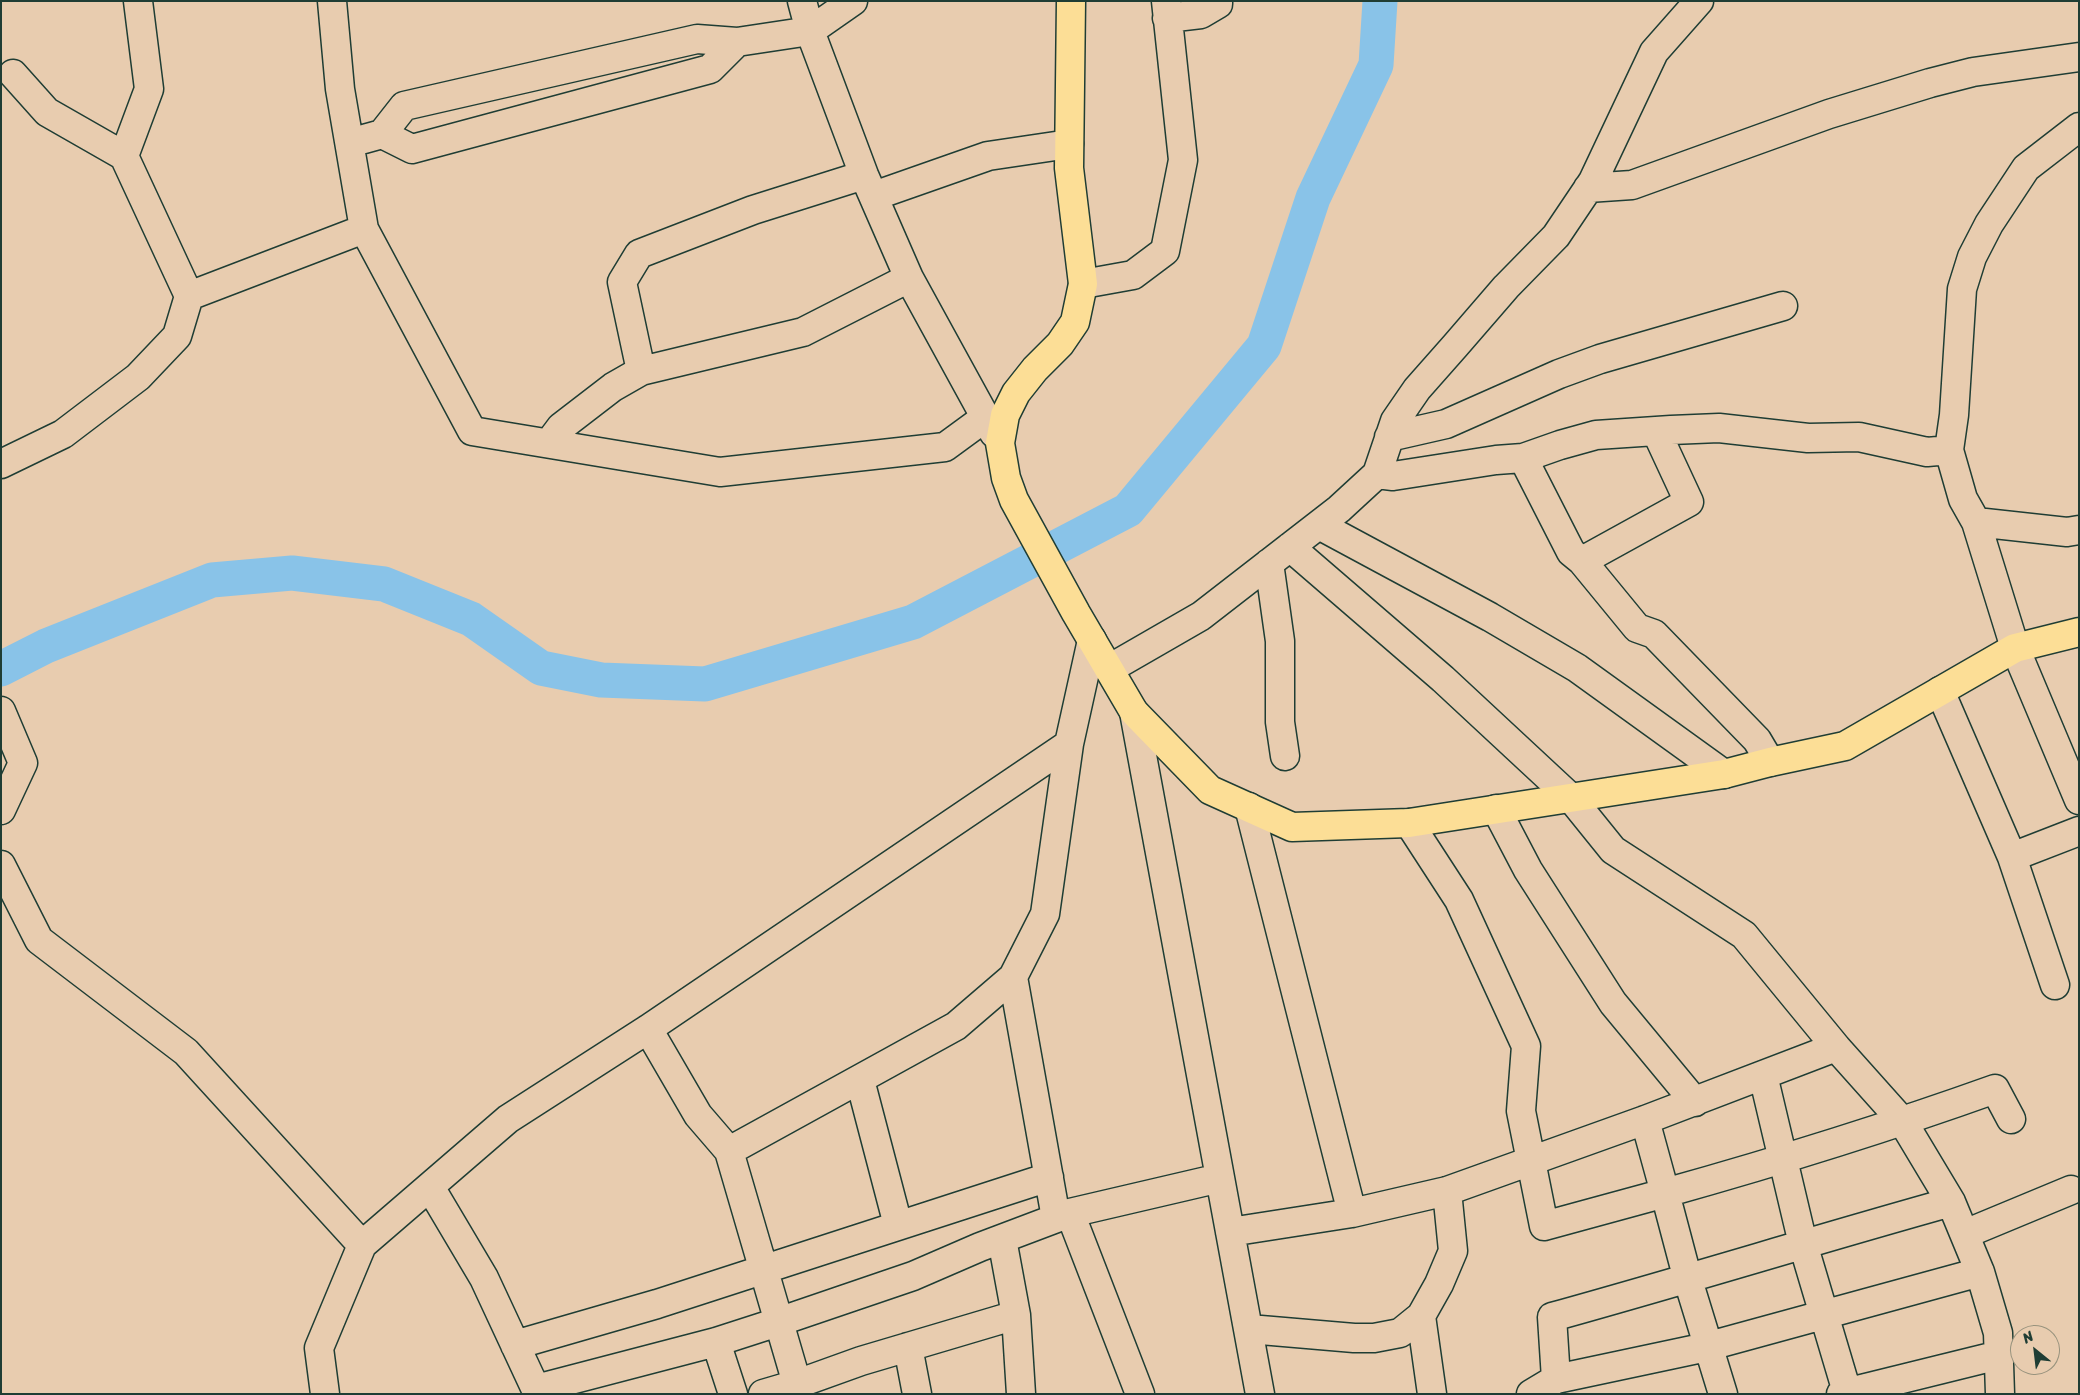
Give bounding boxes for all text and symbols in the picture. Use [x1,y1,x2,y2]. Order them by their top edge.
text: N [2018,1324,2038,1351]
north arrow [2010,1325,2060,1375]

